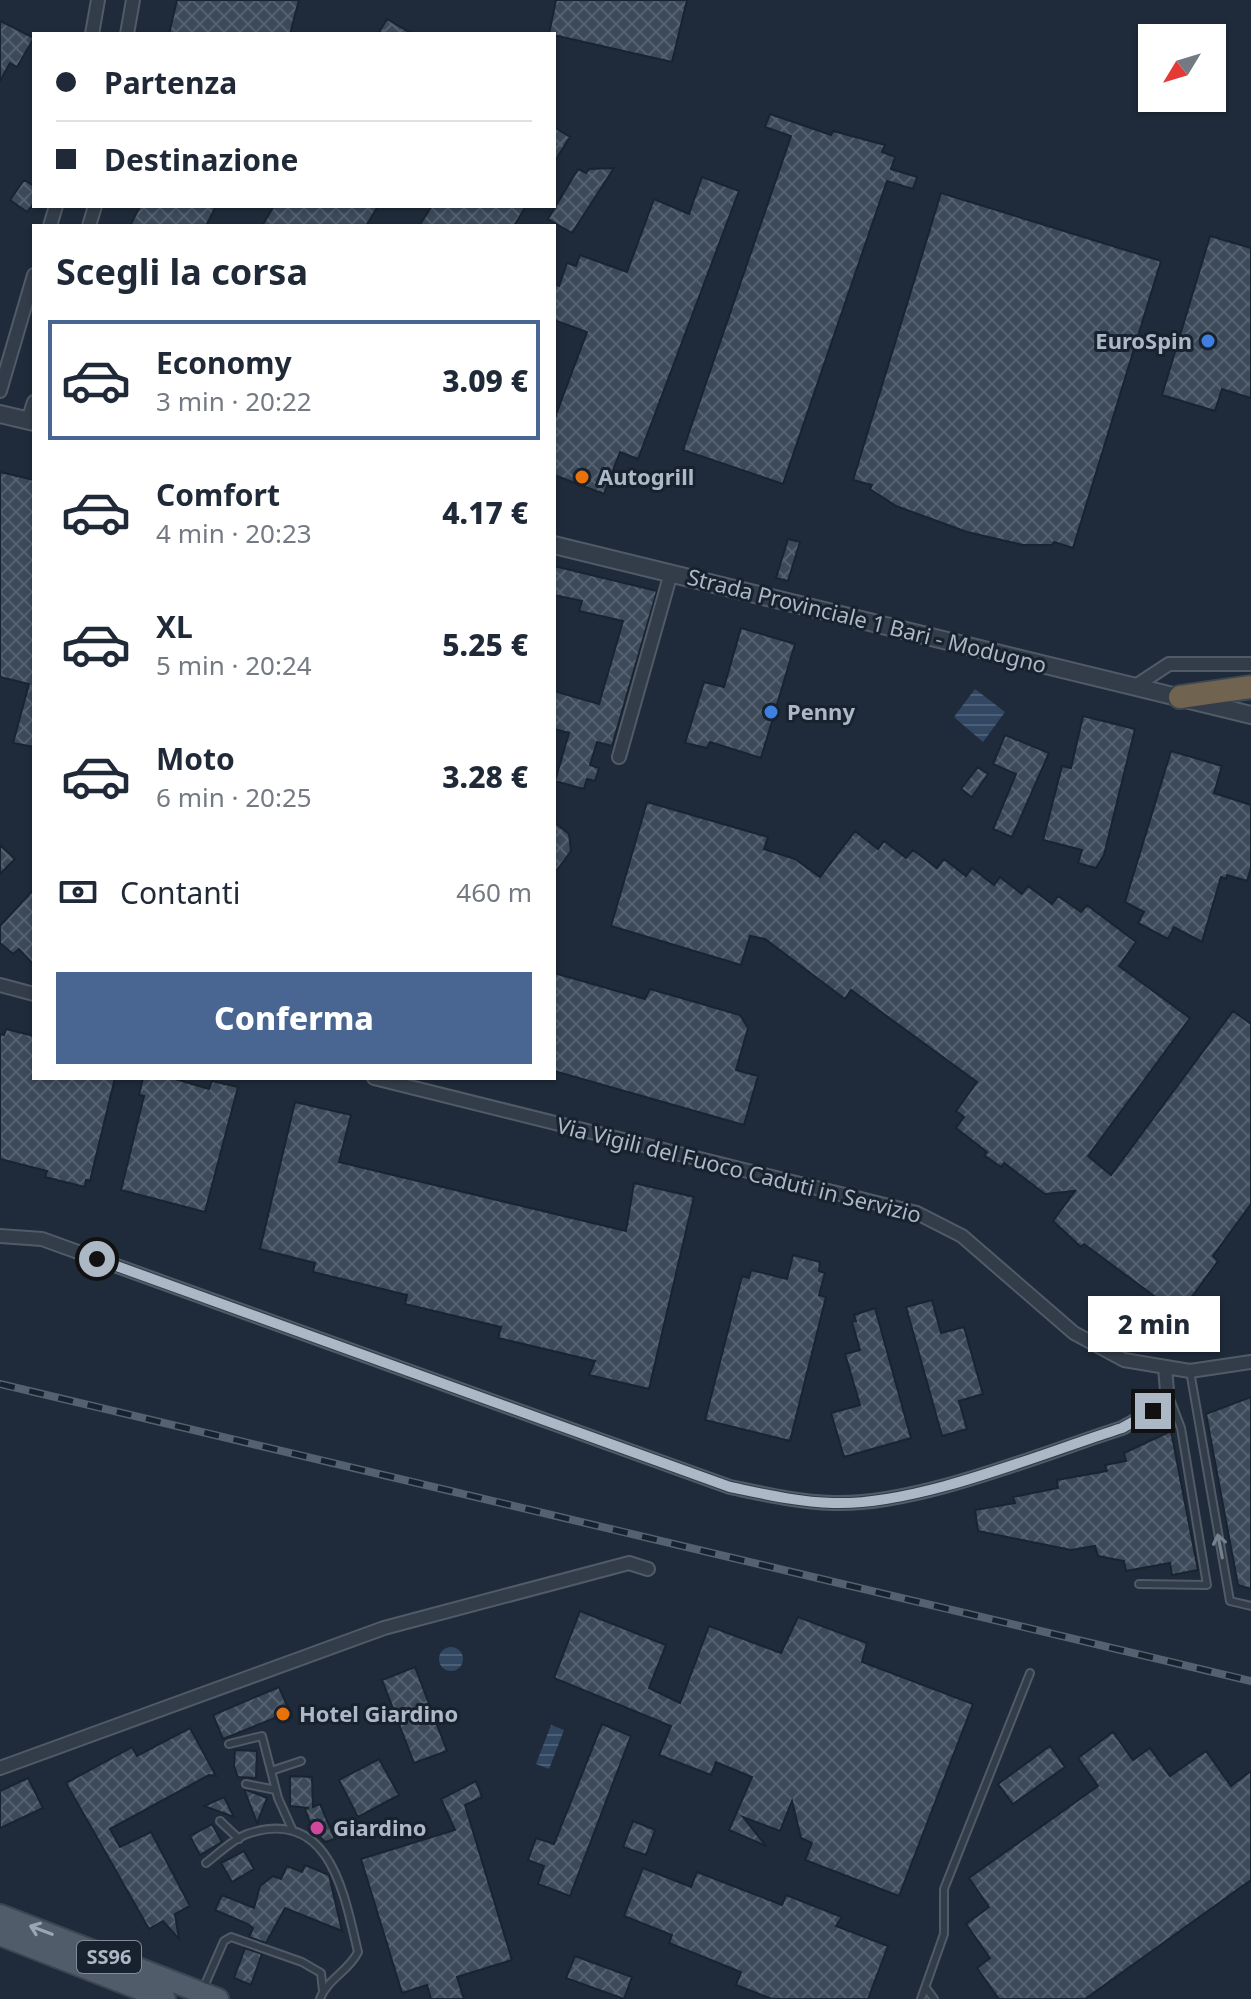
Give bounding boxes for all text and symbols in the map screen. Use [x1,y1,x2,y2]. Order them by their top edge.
north arrow [1138,24,1226,112]
map controls [1138,24,1226,112]
text: Partenza [104,62,237,103]
text: Destinazione [104,139,298,180]
text: Scegli la corsa [56,247,308,296]
place label: EuroSpin [1095,325,1192,355]
marker: EuroSpin [1199,332,1217,350]
text: Economy [156,342,292,383]
icon: car [60,344,132,416]
text: 3.09 € [442,360,528,401]
text: 3 min · 20:22 [156,383,312,419]
place label: Autogrill [598,461,694,491]
marker: Autogrill [573,468,591,486]
text: Comfort [156,474,280,515]
icon: car [60,476,132,548]
text: 4.17 € [442,492,528,533]
text: 4 min · 20:23 [156,515,312,551]
street label: Strada Provinciale 1 Bari - Modugno [684,561,1050,679]
text: XL [156,606,193,647]
icon: car [60,608,132,680]
text: 5.25 € [442,624,528,665]
text: 5 min · 20:24 [156,647,312,683]
place label: Penny [787,696,855,726]
marker: Penny [762,703,780,721]
text: Moto [156,738,235,779]
icon: car [60,740,132,812]
text: 3.28 € [442,756,528,797]
text: 6 min · 20:25 [156,779,312,815]
icon: cash [56,870,100,914]
text: Contanti [120,872,240,913]
text: 460 m [456,874,532,910]
button: Conferma [56,972,532,1064]
street label: Via Vigili del Fuoco Caduti in Servizio [554,1109,925,1229]
route start [79,1241,115,1277]
callout: 2 min [1087,1295,1219,1351]
text: 2 min [1118,1306,1190,1342]
route end [1135,1393,1171,1429]
one-way arrow [1211,1533,1226,1559]
place label: Hotel Giardino [299,1698,458,1728]
marker: Hotel Giardino [274,1705,292,1723]
place label: Giardino [333,1812,427,1842]
marker: Giardino [308,1819,326,1837]
one-way arrow [29,1922,53,1937]
road number: SS96 [77,1941,141,1973]

